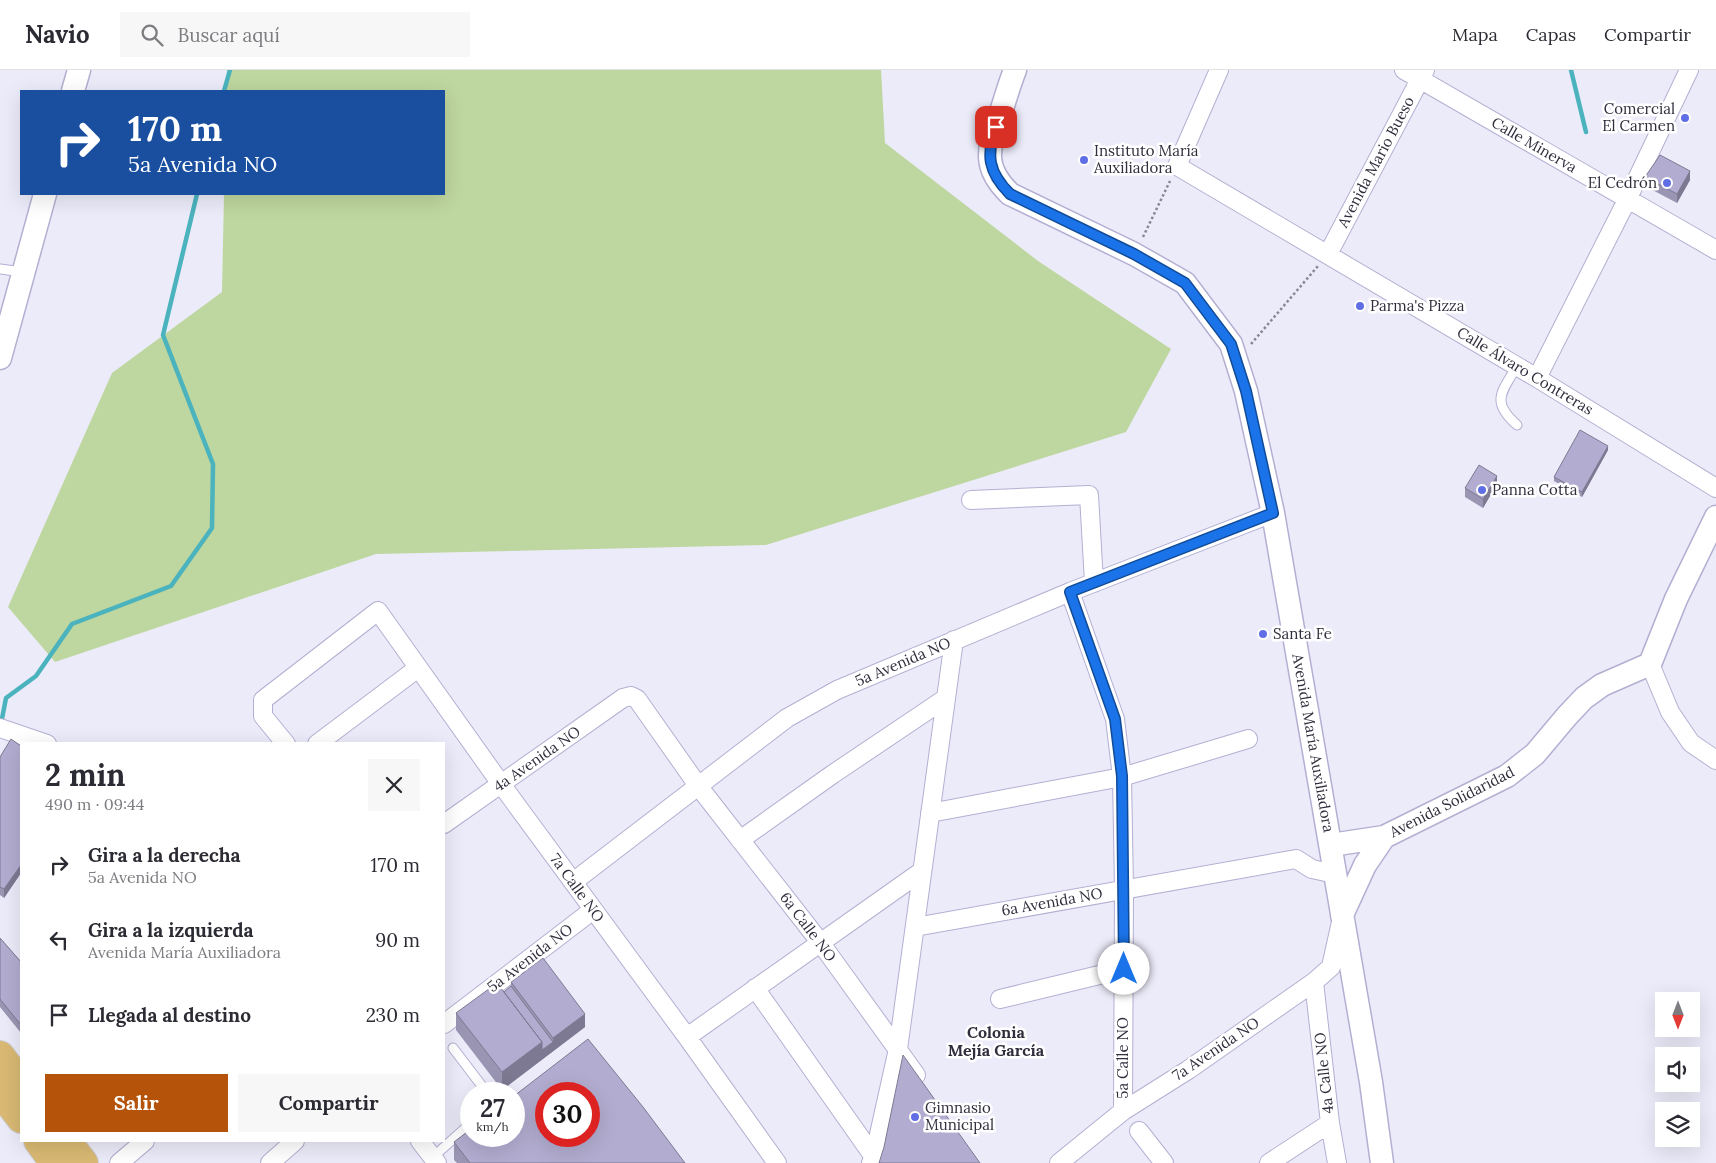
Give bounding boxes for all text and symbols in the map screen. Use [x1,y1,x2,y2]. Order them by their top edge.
search box [120,12,470,57]
text: Navio [25,19,90,50]
icon: search [138,21,166,49]
text: Buscar aquí [178,23,280,47]
text: Mapa [1452,23,1498,46]
text: Capas [1526,23,1576,46]
text: Compartir [1604,23,1691,46]
street label: Avenida Mario Bueso [1333,93,1418,231]
place label: Comercial El Carmen [1602,99,1675,135]
text: 170 m [128,106,222,151]
pin [975,106,1017,148]
icon: right [45,110,110,175]
street label: Calle Minerva [1488,112,1581,177]
marker: Comercial El Carmen [1679,112,1691,124]
icon: arrive [982,113,1010,141]
place label: Instituto María Auxiliadora [1093,141,1199,177]
text: 5a Avenida NO [128,150,277,178]
marker: Instituto María Auxiliadora [1078,154,1090,166]
place label: El Cedrón [1588,173,1657,192]
marker: El Cedrón [1661,177,1673,189]
place label: Parma's Pizza [1370,296,1465,315]
marker: Parma's Pizza [1354,300,1366,312]
street label: Calle Álvaro Contreras [1454,322,1597,419]
place label: Panna Cotta [1492,480,1578,499]
marker: Panna Cotta [1476,484,1488,496]
place label: Santa Fe [1273,624,1332,643]
marker: Santa Fe [1257,628,1269,640]
street label: 5a Avenida NO [852,633,953,690]
street label: Avenida María Auxiliadora [1288,651,1339,834]
street label: 4a Avenida NO [490,722,584,796]
text: 2 min [45,756,125,794]
button: close [368,759,420,811]
street label: Avenida Solidaridad [1385,762,1517,842]
text: 490 m · 09:44 [45,794,144,814]
text: Gira a la derecha [88,843,241,867]
street label: 7a Calle NO [546,850,609,926]
icon: right [45,851,73,879]
text: 170 m [371,853,420,877]
text: 5a Avenida NO [88,867,197,887]
street label: 6a Avenida NO [1000,883,1104,920]
street label: 6a Calle NO [776,888,841,965]
text: Gira a la izquierda [88,918,254,942]
street label: 5a Avenida NO [483,919,576,996]
icon: left [45,926,73,954]
text: 90 m [375,928,420,952]
text: Avenida María Auxiliadora [88,942,281,962]
position arrow [1097,942,1149,994]
north arrow [1655,992,1700,1038]
map controls [1655,992,1700,1147]
icon: arrive [45,1001,73,1029]
text: Llegada al destino [88,1003,251,1027]
text: 230 m [366,1003,420,1027]
street label: 7a Avenida NO [1169,1013,1263,1085]
street label: 5a Calle NO [1113,1017,1132,1099]
district label: Colonia Mejía García [948,1022,1045,1060]
street label: 4a Calle NO [1310,1031,1337,1115]
button: sound [1655,1047,1700,1092]
button: Salir [45,1074,228,1132]
button: Compartir [238,1074,420,1132]
speed limit sign: 30 [535,1082,600,1147]
text: 27 [480,1092,505,1124]
place label: Gimnasio Municipal [925,1098,994,1134]
button: layers [1655,1102,1700,1147]
marker: Gimnasio Municipal [909,1111,921,1123]
text: km/h [476,1119,509,1134]

